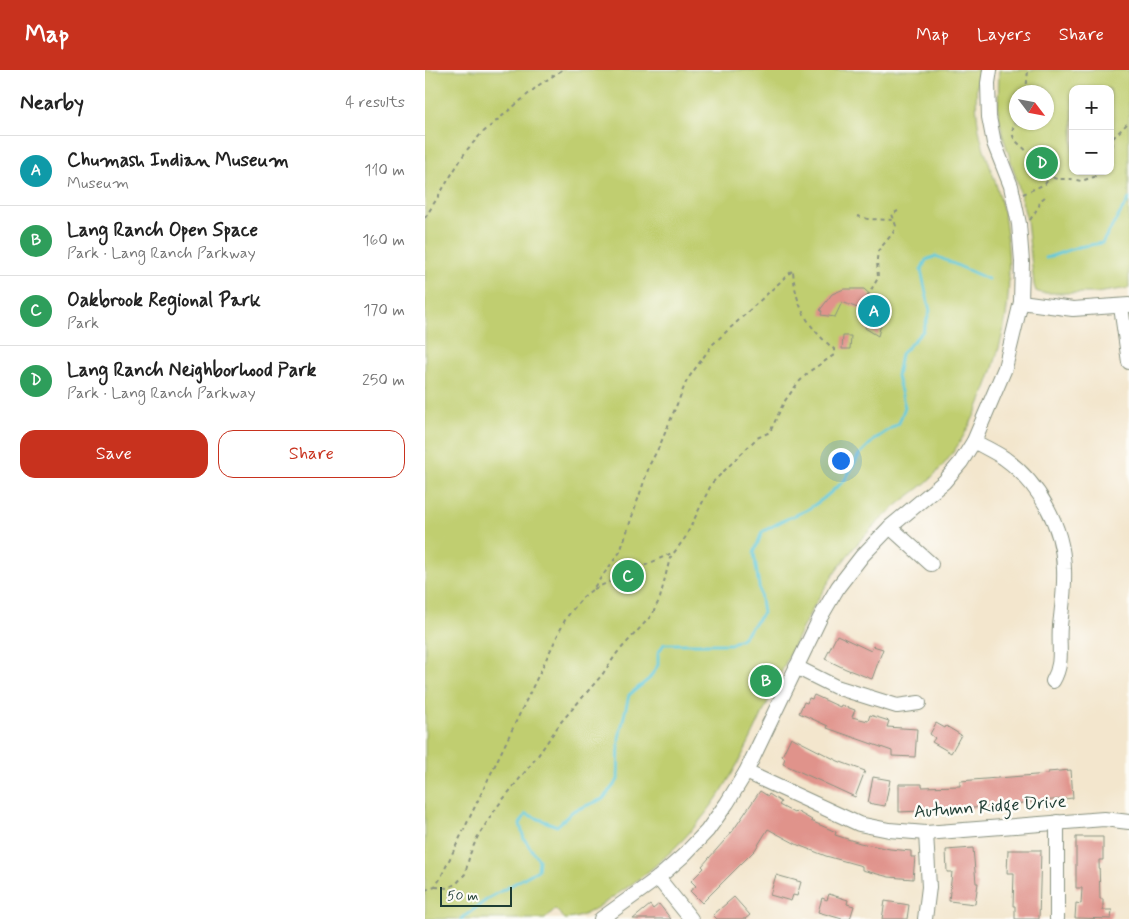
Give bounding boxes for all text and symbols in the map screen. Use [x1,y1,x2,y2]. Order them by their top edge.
text: Map [25,20,69,51]
text: Map [916,23,949,47]
text: Layers [977,23,1031,47]
text: Share [1059,23,1104,47]
north arrow [1009,85,1054,130]
map controls [1069,85,1114,175]
button: + [1069,85,1114,130]
text: Nearby [20,89,84,117]
text: 4 results [345,92,405,113]
button: − [1069,130,1114,175]
pin: D [1026,144,1058,182]
text: Chumash Indian Museum [67,148,289,173]
text: A [31,160,41,181]
text: 110 m [364,160,405,181]
text: Museum [67,173,129,194]
text: Lang Ranch Open Space [67,218,258,243]
text: B [31,230,41,251]
text: 160 m [362,230,405,251]
text: Park · Lang Ranch Parkway [67,243,256,264]
text: Oakbrook Regional Park [67,288,261,313]
pin: A [858,292,890,330]
text: C [30,300,42,321]
text: 170 m [363,300,405,321]
text: Park [67,313,99,334]
text: Lang Ranch Neighborhood Park [67,358,316,383]
text: D [30,370,42,391]
text: 250 m [362,370,405,391]
text: Park · Lang Ranch Parkway [67,383,256,404]
button: Save [20,430,208,478]
button: Share [218,430,405,478]
your location [828,448,854,474]
pin: C [612,557,644,595]
pin: B [750,662,782,700]
street label: Autumn Ridge Drive [913,790,1067,826]
scale bar [440,884,513,907]
text: 50 m [447,887,478,905]

